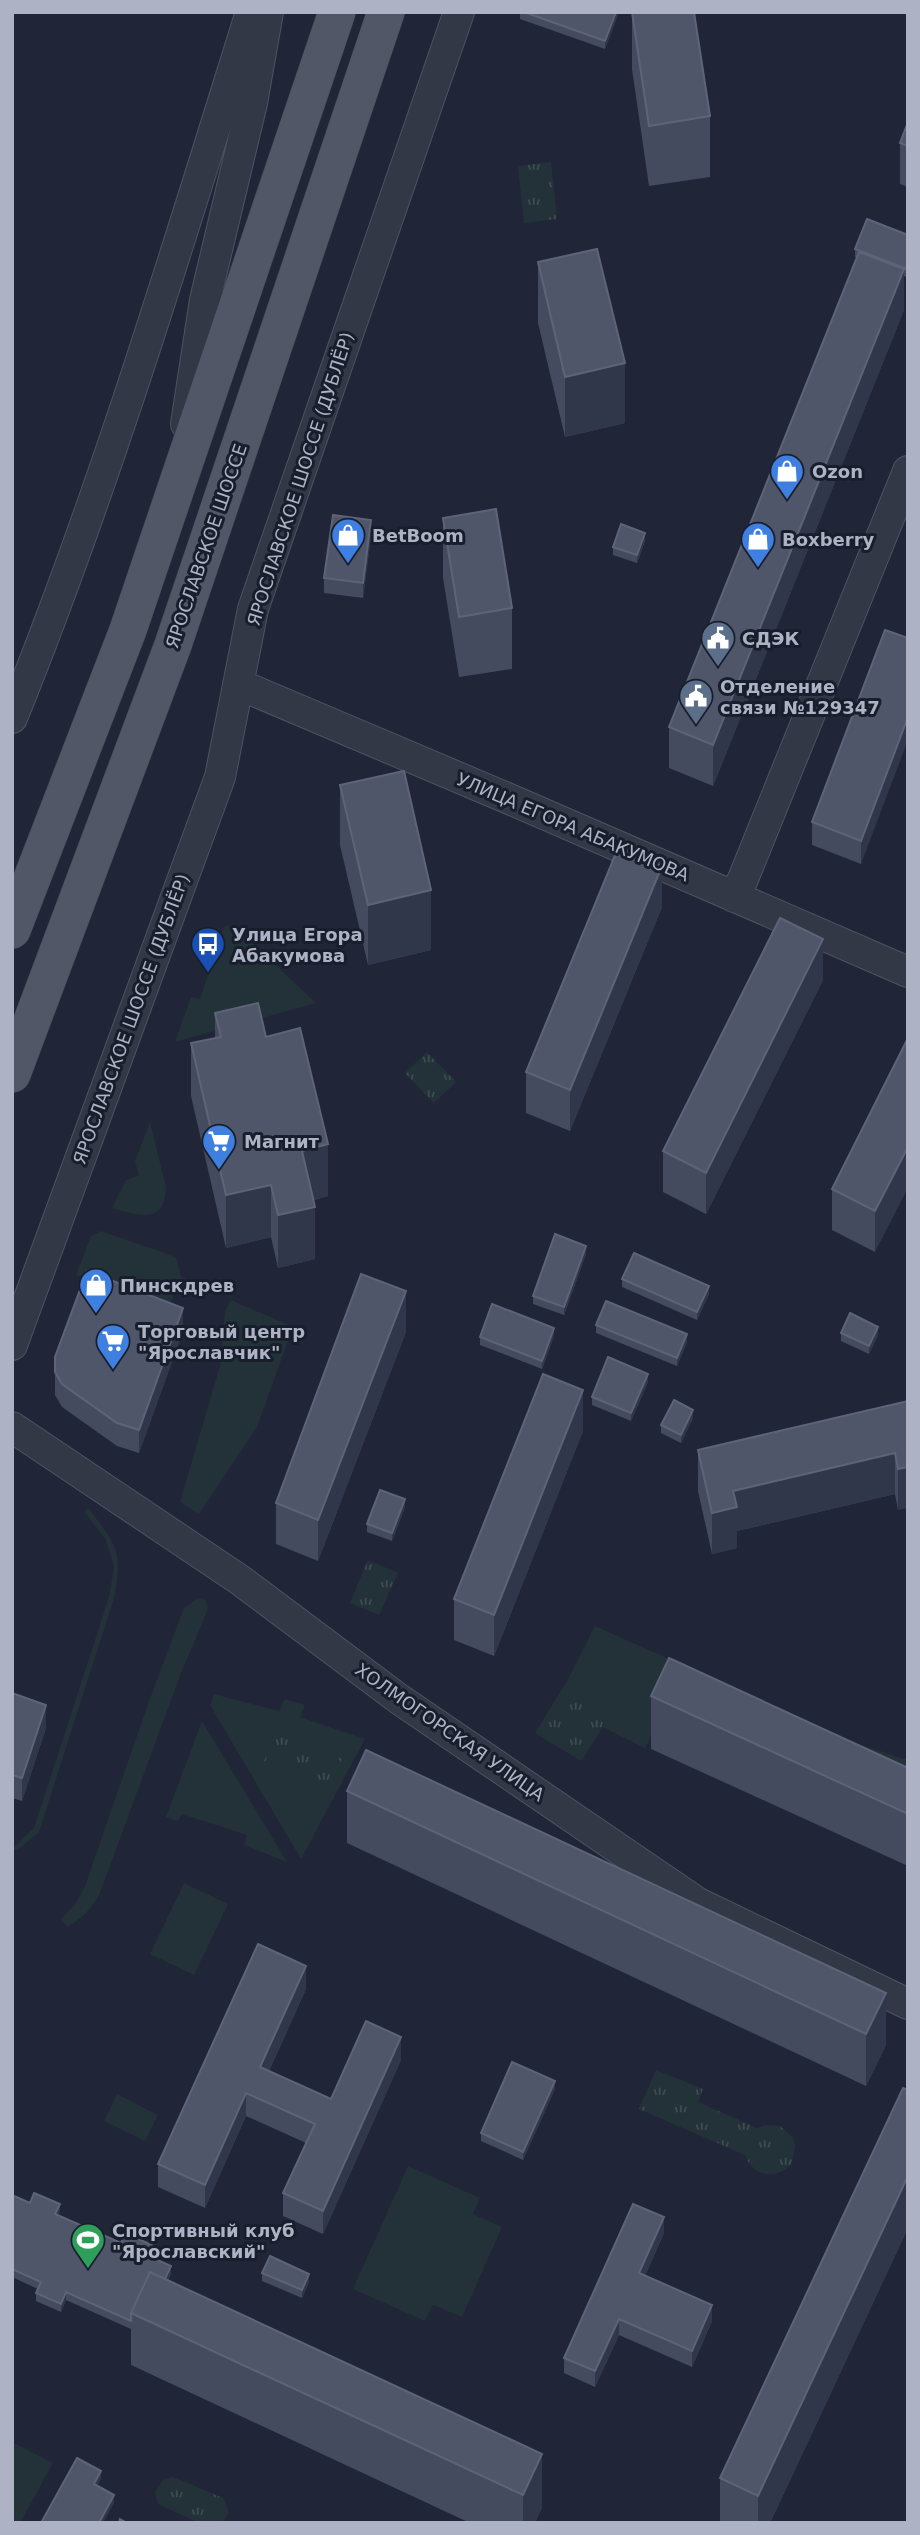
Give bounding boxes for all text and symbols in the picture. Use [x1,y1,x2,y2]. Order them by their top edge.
street label: ЯРОСЛАВСКОЕ ШОССЕ (ДУБЛЁР) [242,329,358,629]
street label: ЯРОСЛАВСКОЕ ШОССЕ [161,441,251,651]
shop icon: Ozon [768,452,806,501]
place label: Ozon [812,461,863,482]
shop icon: BetBoom [329,516,367,565]
shop icon: Boxberry [739,520,777,569]
place label: BetBoom [372,525,464,546]
place label: Boxberry [782,529,875,550]
public building icon: СДЭК [699,619,737,668]
place label: СДЭК [742,628,799,649]
place label: Отделение связи №129347 [720,676,880,718]
public building icon: Отделение связи №129347 [677,677,715,726]
street label: УЛИЦА ЕГОРА АБАКУМОВА [454,768,693,886]
street label: ЯРОСЛАВСКОЕ ШОССЕ (ДУБЛЁР) [69,871,193,1167]
place label: Улица Егора Абакумова [232,924,363,966]
bus stop icon: Улица Егора Абакумова [189,925,227,974]
supermarket icon: Магнит [200,1122,238,1171]
place label: Магнит [244,1131,320,1152]
shop icon: Пинскдрев [77,1266,115,1315]
place label: Пинскдрев [120,1275,234,1296]
place label: Торговый центр "Ярославчик" [138,1321,305,1363]
supermarket icon: Торговый центр "Ярославчик" [94,1322,132,1371]
street label: ХОЛМОГОРСКАЯ УЛИЦА [351,1659,549,1806]
place label: Спортивный клуб "Ярославский" [112,2220,295,2262]
sports icon: Спортивный клуб "Ярославский" [69,2221,107,2270]

